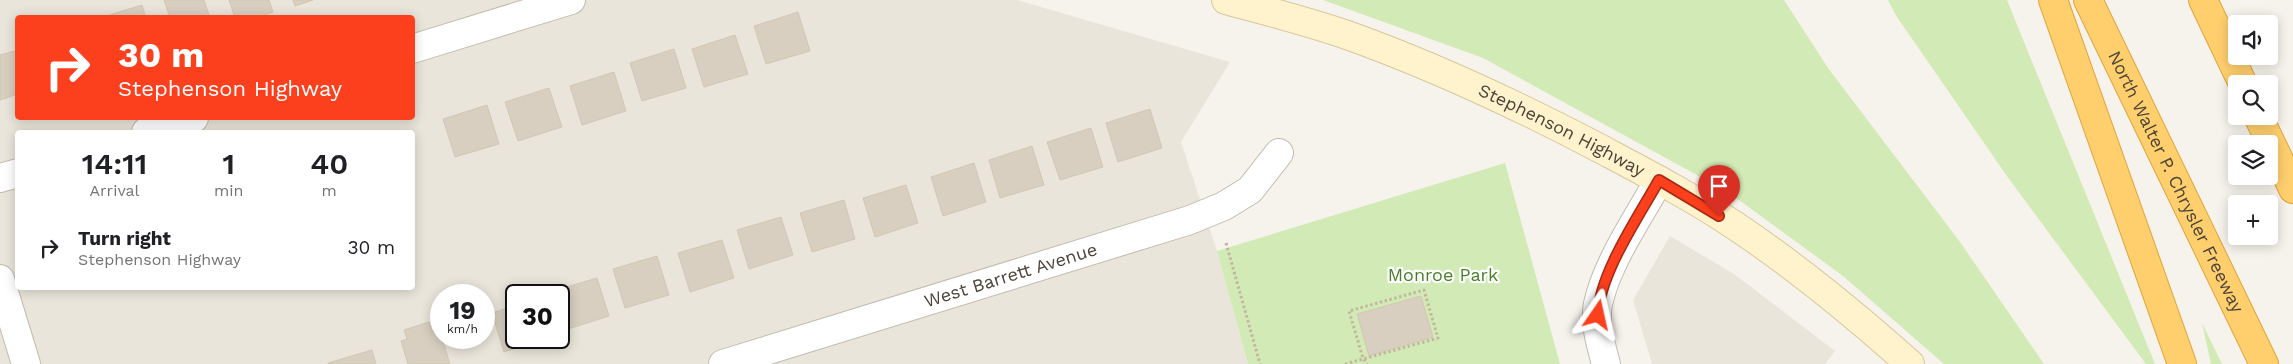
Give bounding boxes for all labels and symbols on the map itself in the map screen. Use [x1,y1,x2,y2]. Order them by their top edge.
street label: North Walter P. Chrysler Freeway [2104,47,2249,316]
street label: Stephenson Highway [1475,79,1649,181]
pin [1698,165,1740,216]
street label: West Barrett Avenue [921,238,1100,311]
park label: Monroe Park [1388,264,1498,285]
speed limit sign: 30 [505,284,570,349]
position arrow [1571,288,1623,340]

